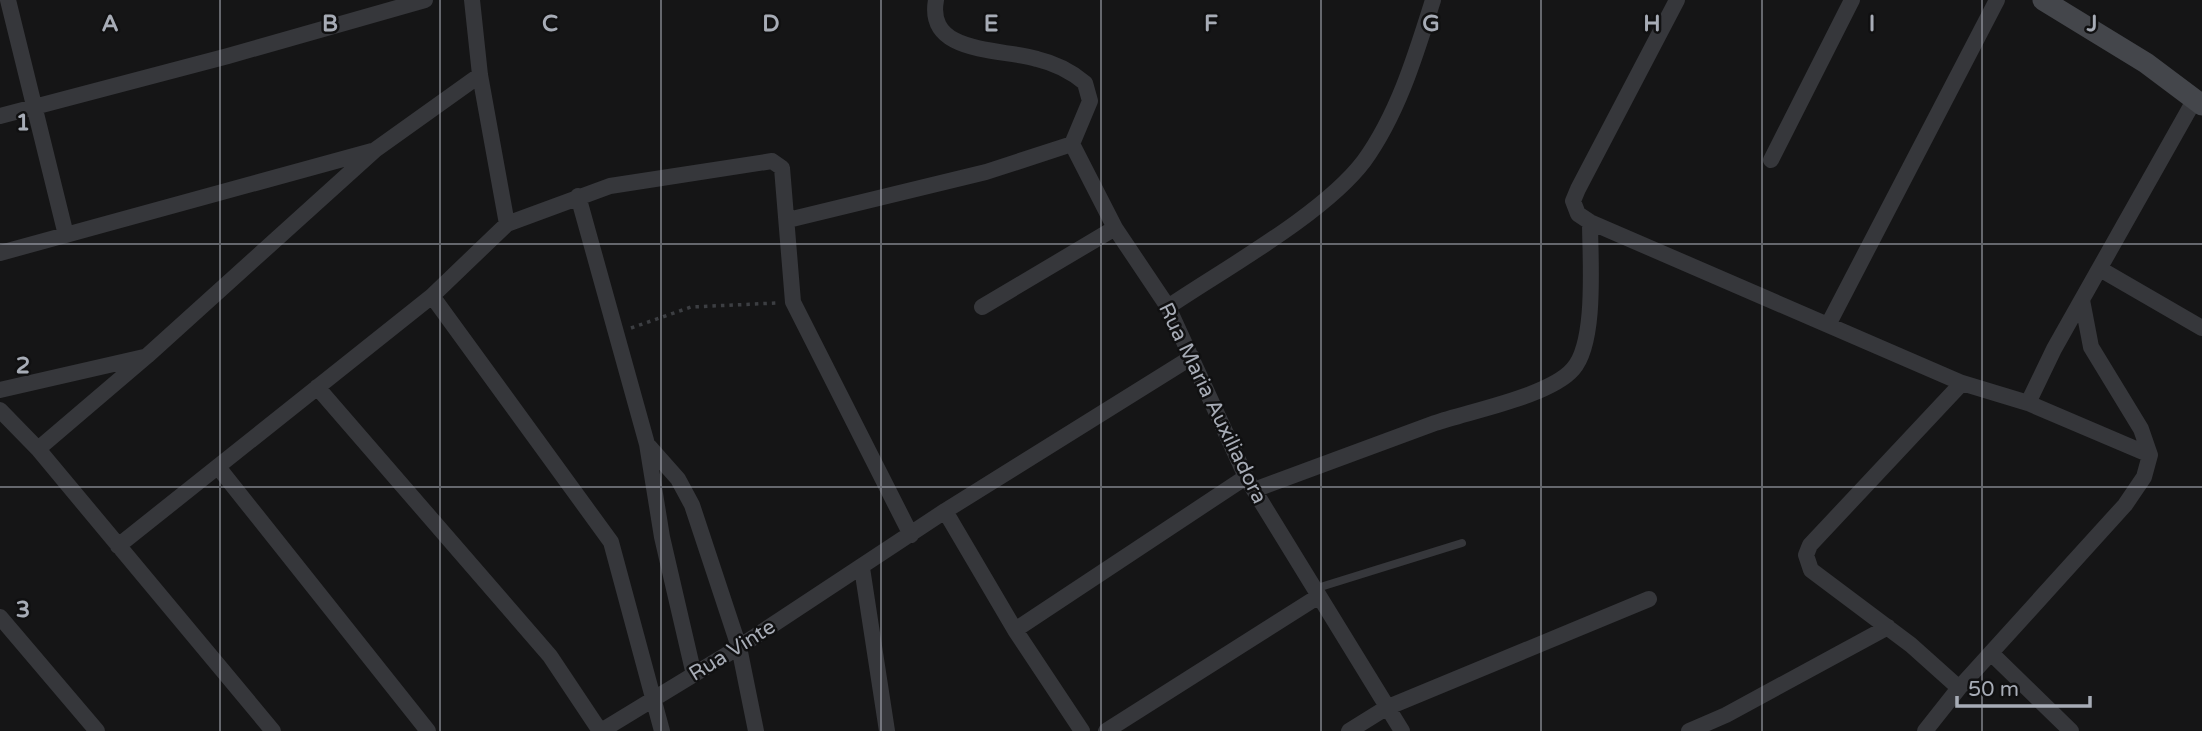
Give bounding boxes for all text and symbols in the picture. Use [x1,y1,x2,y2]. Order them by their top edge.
text: A [101,10,119,38]
text: B [322,10,338,38]
text: C [542,10,558,38]
text: D [762,10,780,38]
text: E [984,10,998,38]
text: F [1204,10,1218,38]
text: G [1422,10,1440,38]
text: H [1643,10,1661,38]
text: I [1869,10,1875,38]
text: J [2086,10,2097,38]
text: 1 [16,109,30,137]
street label: Rua Maria Auxiliadora [1153,299,1272,508]
text: 2 [16,352,30,380]
text: 3 [16,596,30,624]
street label: Rua Vinte [685,614,780,687]
scale bar [1957,664,2090,708]
text: 50 m [1968,677,2019,702]

